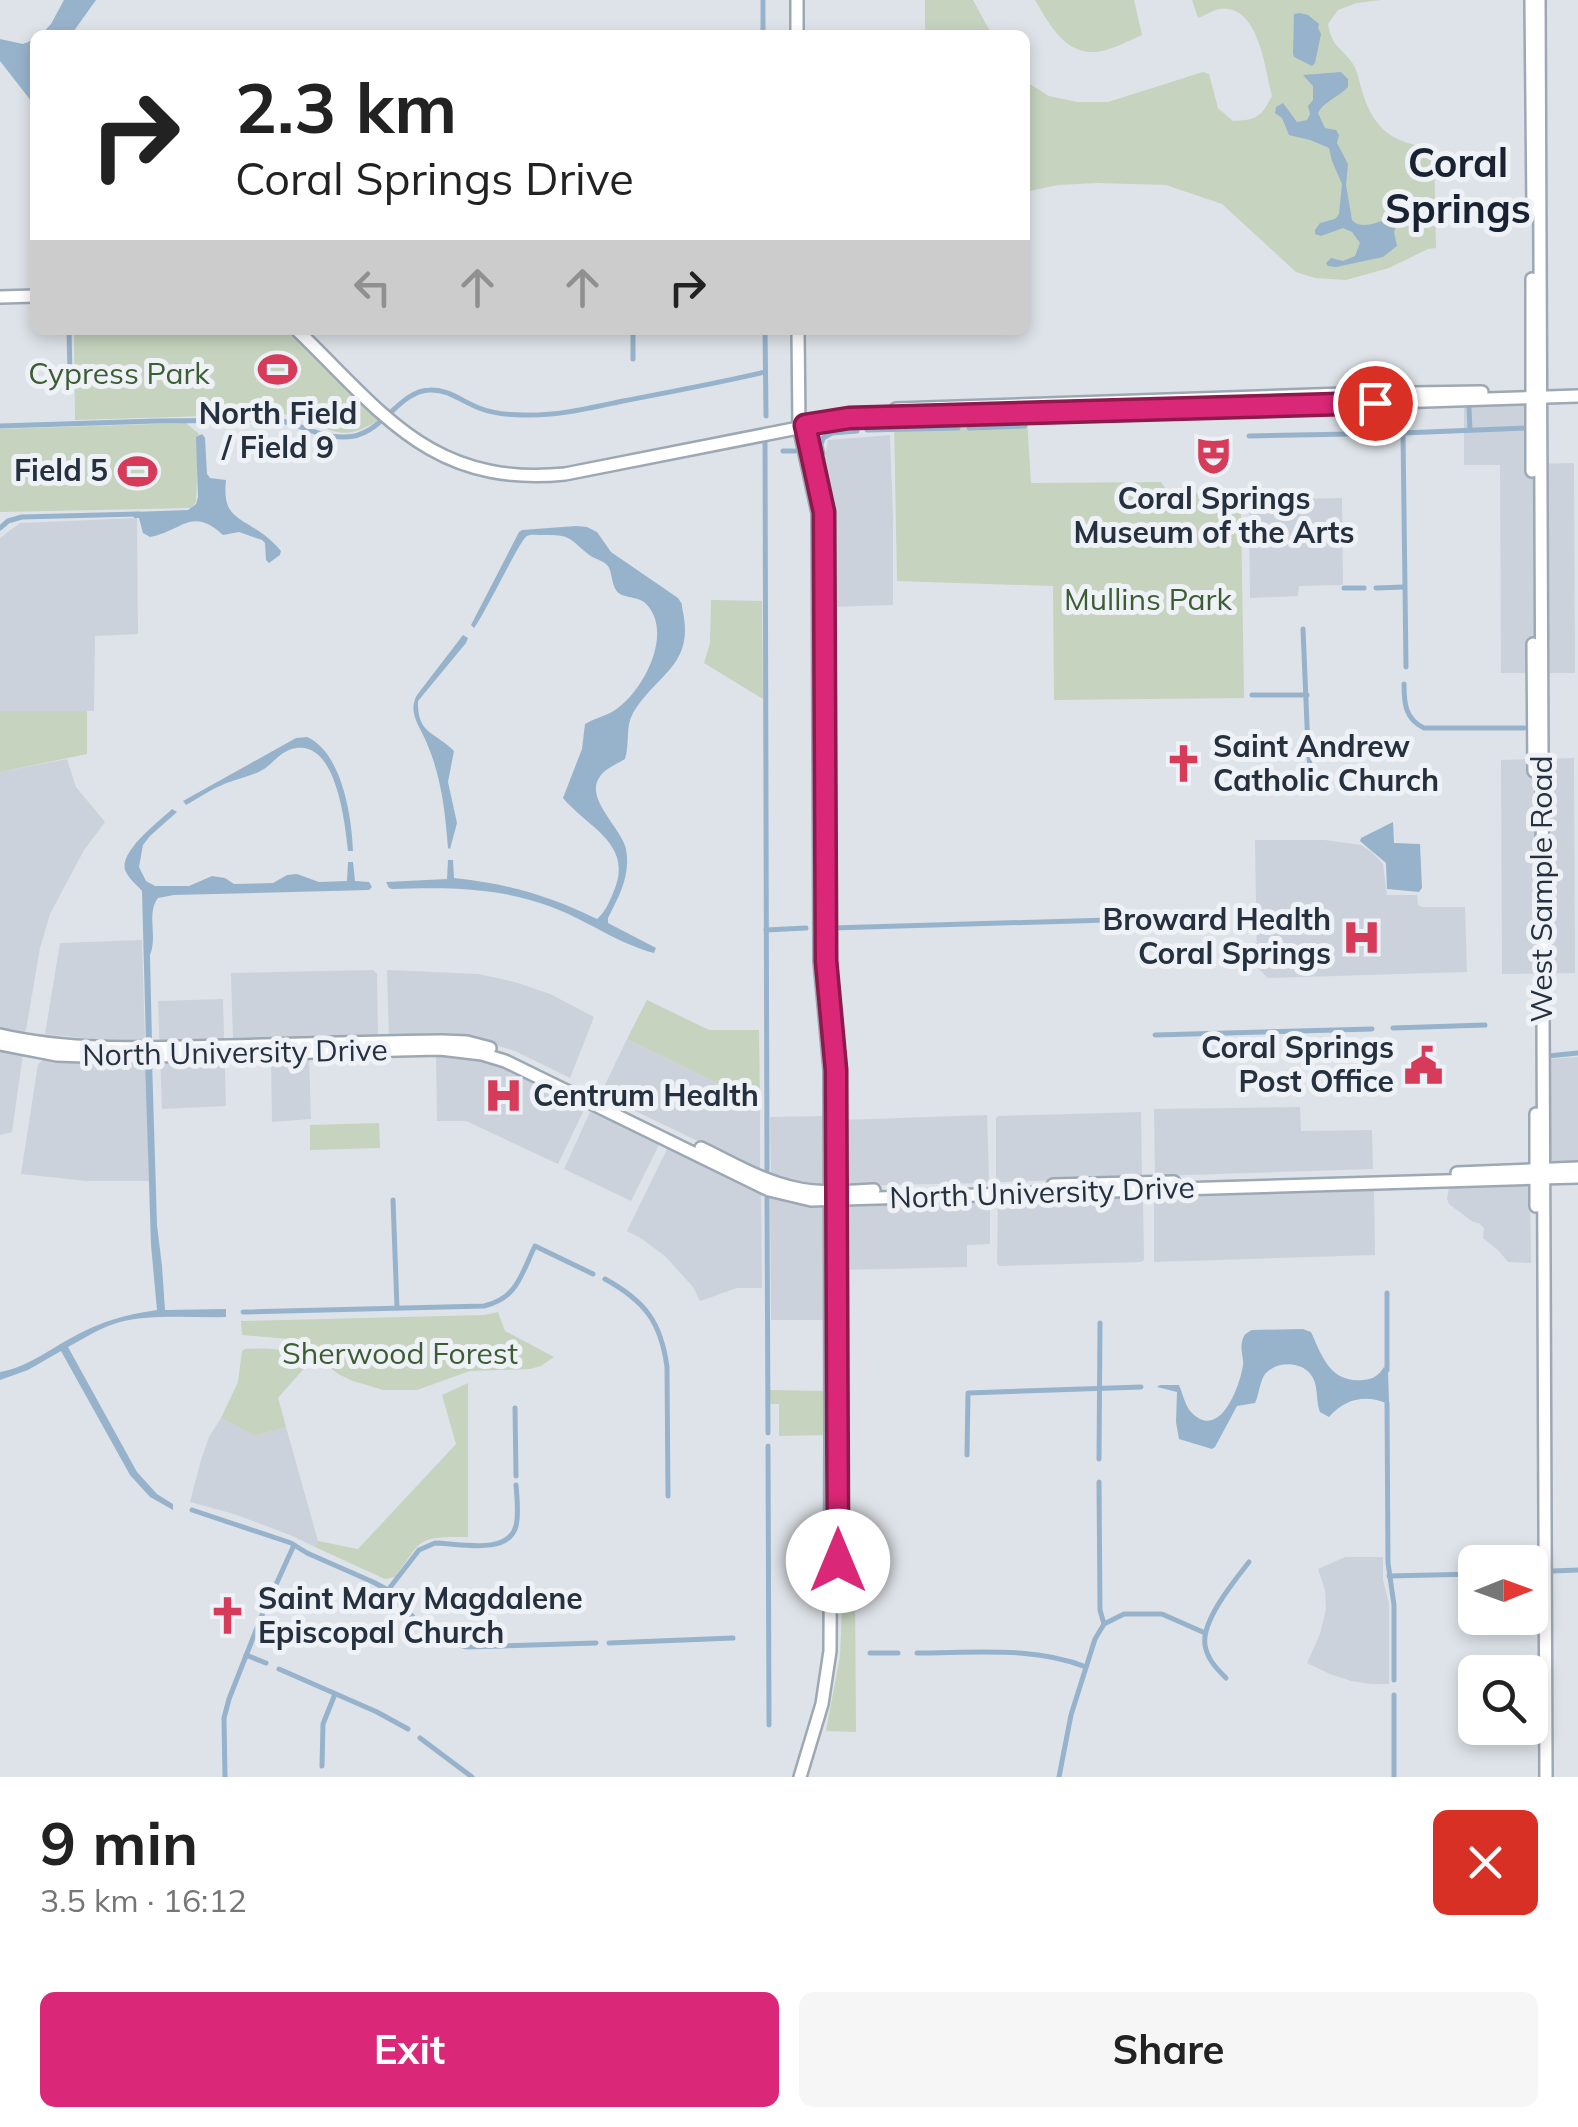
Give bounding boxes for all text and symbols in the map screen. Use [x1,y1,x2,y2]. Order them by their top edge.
text: 2.3 km [235,63,457,151]
icon: right [70,70,200,200]
district label: Coral Springs [1385,137,1531,233]
text: Coral Springs Drive [235,150,634,206]
icon: left [345,260,400,315]
icon: ahead [450,260,505,315]
icon: ahead [555,260,610,315]
icon: right [660,260,715,315]
sports icon: North Field / Field 9 [257,349,299,391]
park label: Cypress Park [28,354,210,392]
pin [1333,361,1418,446]
icon: arrive [1348,376,1403,431]
place label: North Field / Field 9 [199,394,357,466]
theatre icon: Coral Springs Museum of the Arts [1193,434,1235,476]
sports icon: Field 5 [117,450,159,492]
place label: Field 5 [14,451,108,489]
place label: Coral Springs Museum of the Arts [1073,479,1355,551]
park label: Mullins Park [1064,580,1232,618]
place label: Saint Andrew Catholic Church [1213,727,1439,799]
church icon: Saint Andrew Catholic Church [1162,743,1204,785]
street label: West Sample Road [1522,756,1560,1022]
place label: Broward Health Coral Springs [1103,900,1331,972]
hospital icon: Broward Health Coral Springs [1340,916,1382,958]
place label: Coral Springs Post Office [1201,1028,1394,1100]
street label: North University Drive [82,1030,388,1074]
public building icon: Coral Springs Post Office [1403,1044,1445,1086]
hospital icon: Centrum Health [482,1075,524,1117]
place label: Centrum Health [533,1076,759,1114]
street label: North University Drive [889,1168,1195,1216]
park label: Sherwood Forest [282,1334,518,1372]
position arrow [786,1509,890,1613]
north arrow [1458,1545,1548,1635]
map controls [1458,1545,1548,1745]
place label: Saint Mary Magdalene Episcopal Church [258,1579,583,1651]
church icon: Saint Mary Magdalene Episcopal Church [207,1595,249,1637]
button: search [1458,1655,1548,1745]
text: 9 min [40,1805,198,1880]
button: close [1433,1810,1538,1915]
text: 3.5 km · 16:12 [40,1880,247,1920]
button: Exit [40,1992,779,2107]
button: Share [799,1992,1538,2107]

